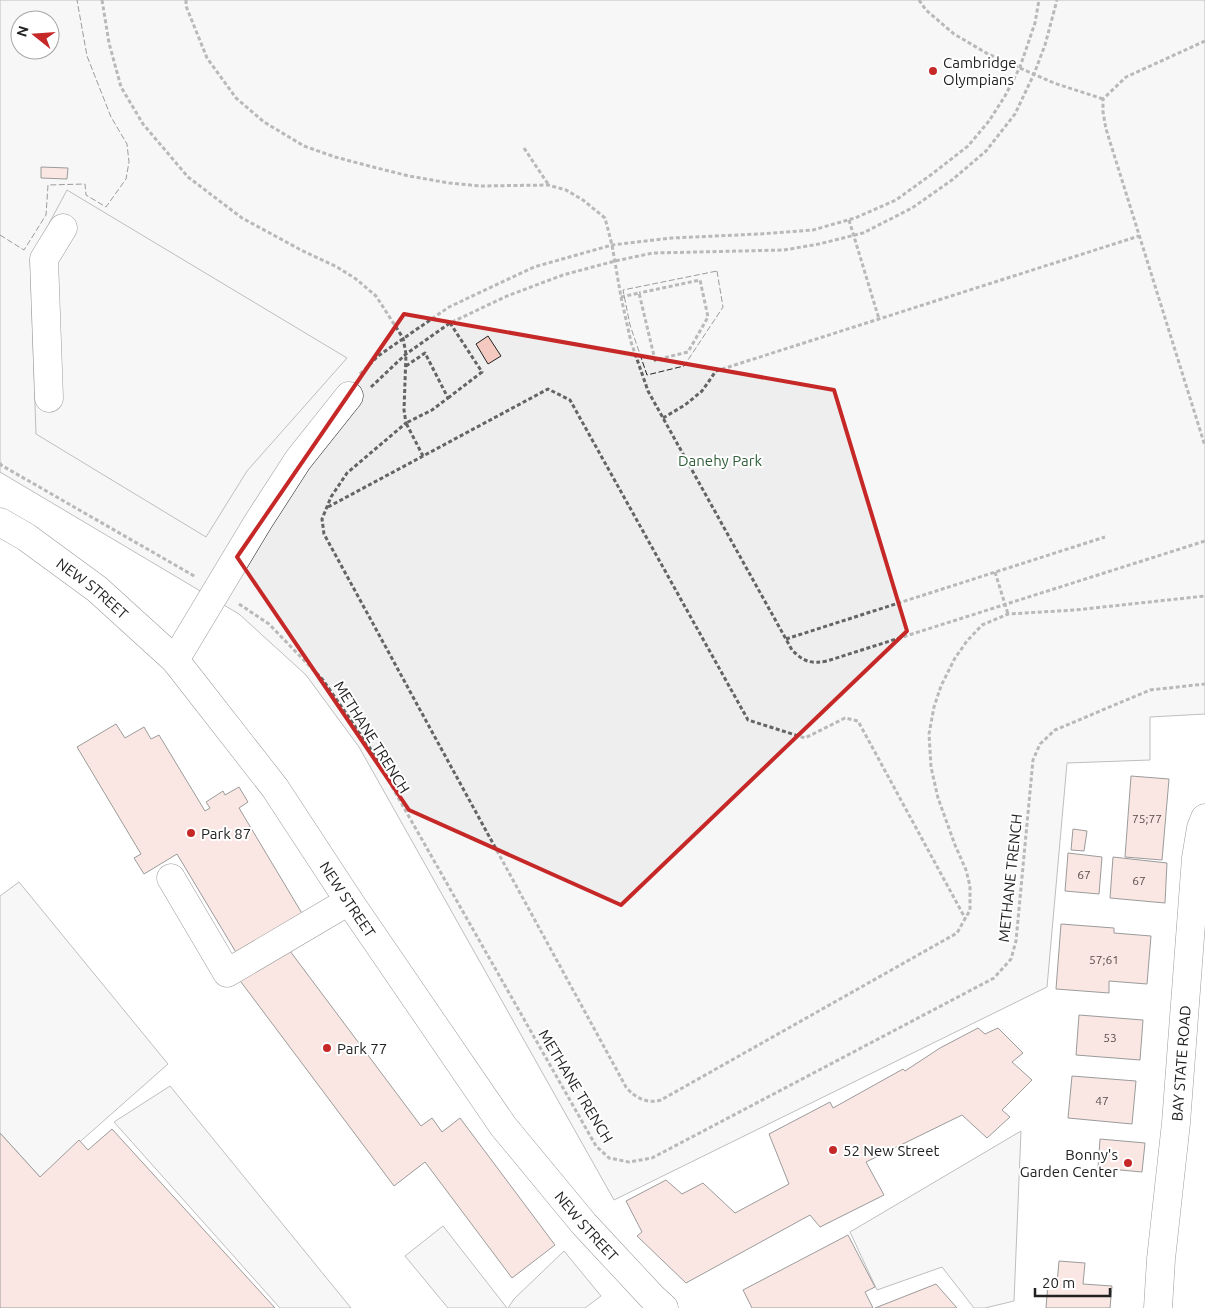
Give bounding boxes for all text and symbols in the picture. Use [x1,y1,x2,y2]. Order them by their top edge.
north arrow [10,10,60,60]
text: N [13,24,32,39]
place label: Cambridge Olympians [943,54,1017,88]
marker: Cambridge Olympians [927,65,939,77]
park label: Danehy Park [678,452,762,469]
street label: NEW STREET [54,554,132,622]
street label: METHANE TRENCH [331,678,413,796]
house number: 75;77 [1132,812,1162,825]
street label: METHANE TRENCH [995,813,1025,943]
place label: Park 87 [201,825,251,842]
marker: Park 87 [185,827,197,839]
street label: NEW STREET [317,858,380,941]
house number: 67 [1077,868,1091,881]
house number: 67 [1132,874,1146,887]
house number: 57;61 [1089,953,1119,966]
street label: BAY STATE ROAD [1168,1005,1193,1122]
street label: METHANE TRENCH [535,1026,617,1146]
house number: 53 [1103,1031,1117,1044]
place label: Park 77 [337,1040,387,1057]
marker: Park 77 [321,1042,333,1054]
house number: 47 [1095,1094,1109,1107]
place label: 52 New Street [843,1142,939,1159]
marker: 52 New Street [827,1144,839,1156]
place label: Bonny's Garden Center [1020,1146,1118,1180]
marker: Bonny's Garden Center [1122,1157,1134,1169]
street label: NEW STREET [552,1187,623,1265]
scale bar [1035,1266,1110,1298]
text: 20 m [1042,1274,1075,1291]

